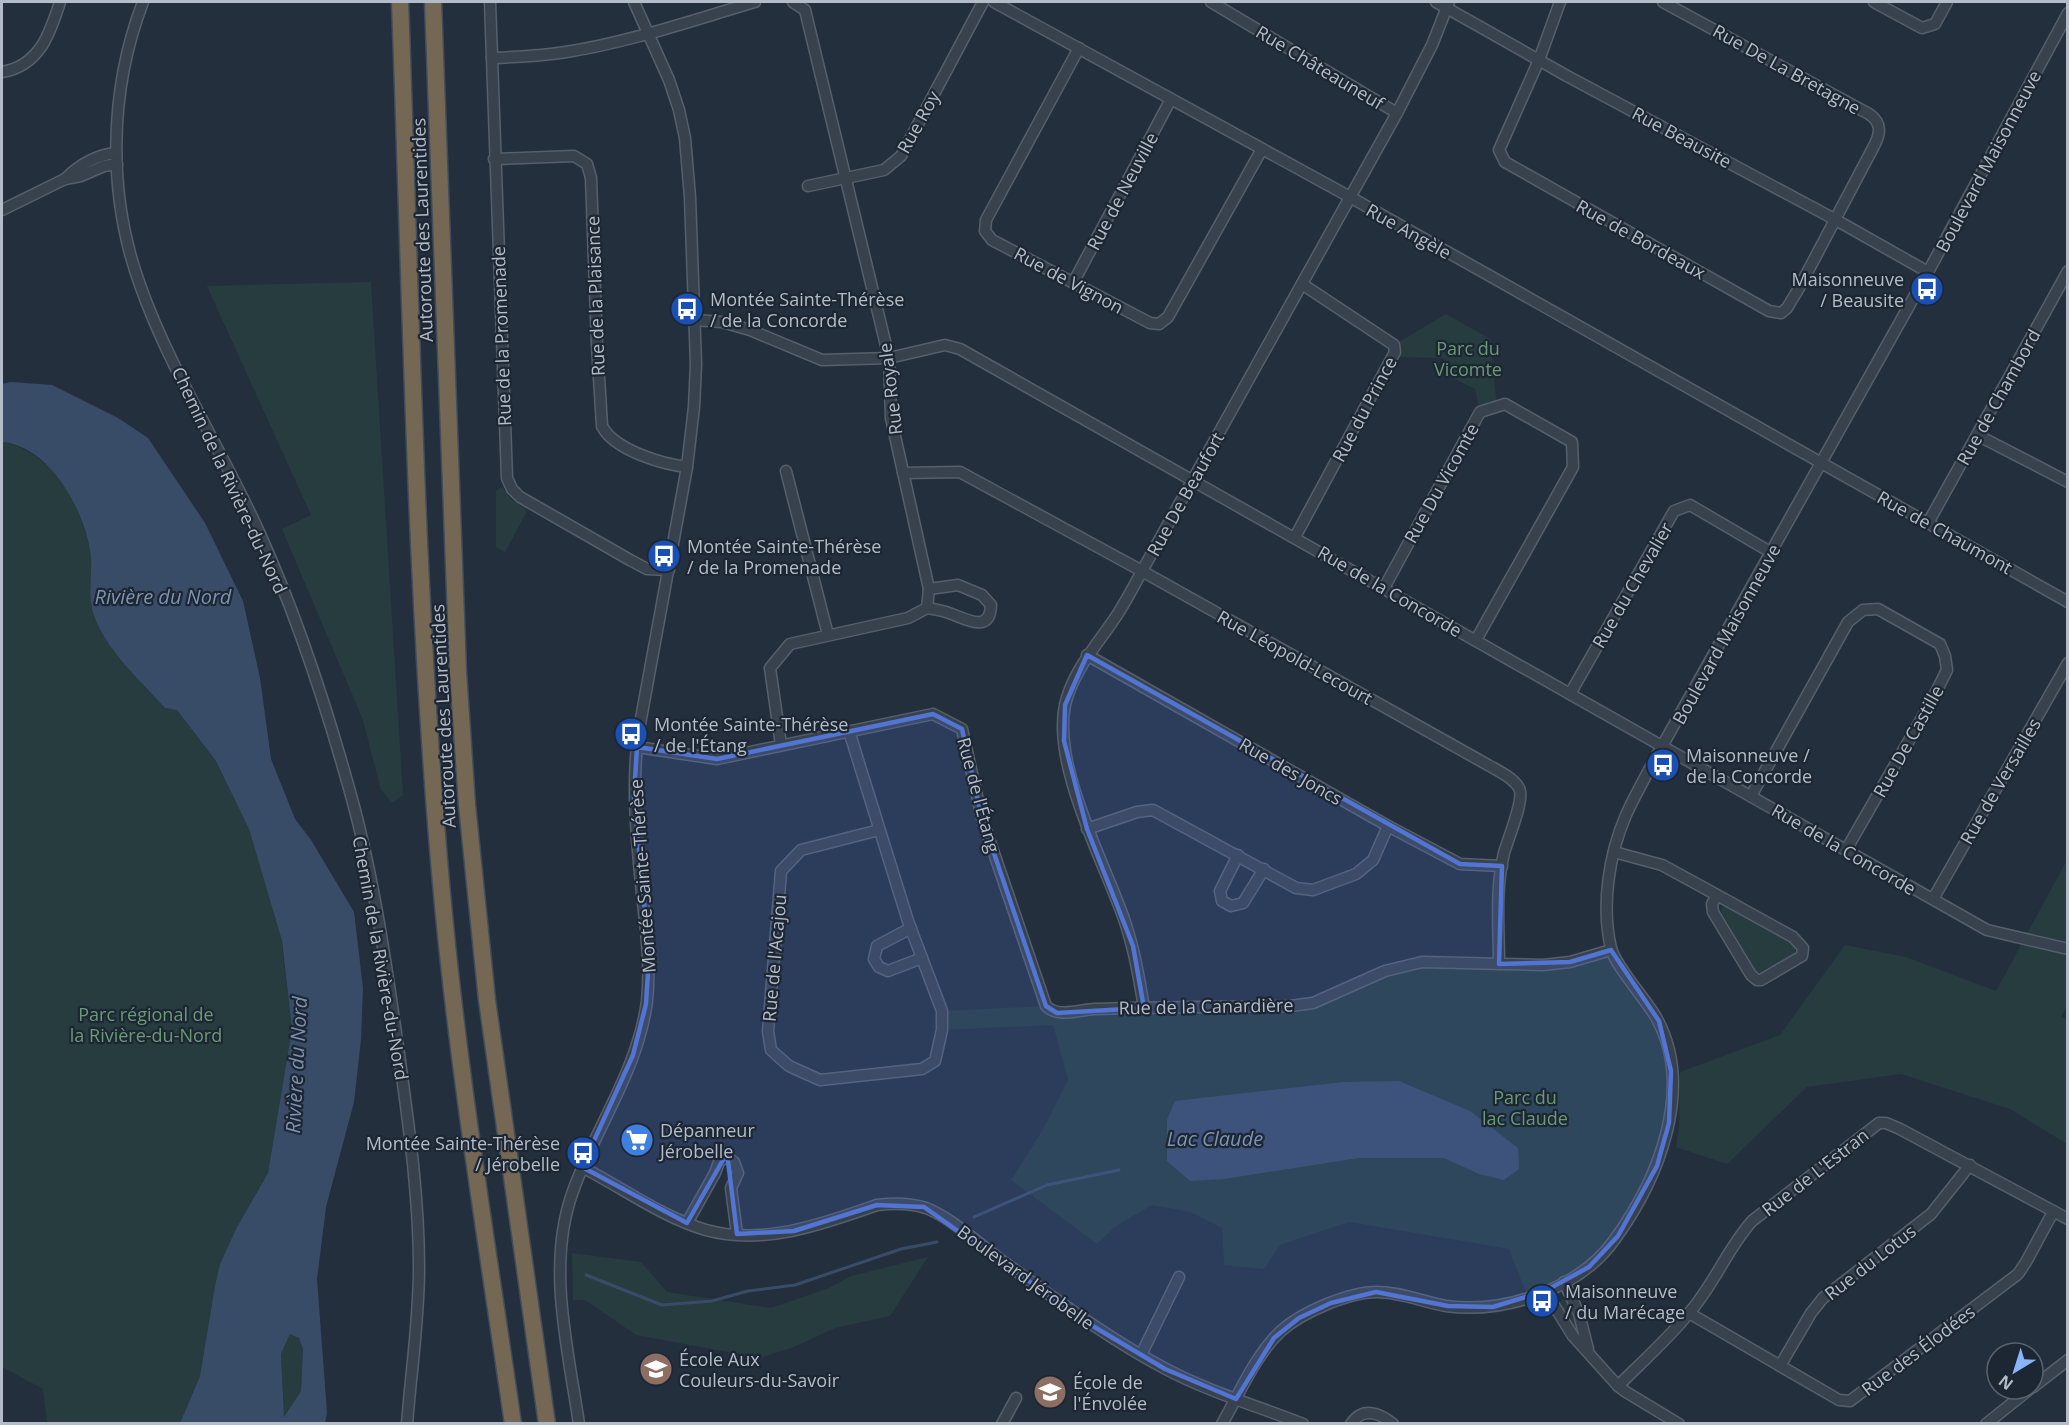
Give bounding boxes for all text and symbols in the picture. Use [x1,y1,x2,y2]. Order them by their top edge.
street label: Rue De La Bretagne [1709,18,1865,120]
street label: Rue Châteauneuf [1252,19,1389,115]
street label: Boulevard Maisonneuve [1930,66,2046,256]
street label: Rue Roy [891,86,945,158]
street label: Rue Beausite [1628,101,1736,173]
street label: Autoroute des Laurentides [406,118,438,342]
street label: Rue de Neuville [1081,128,1163,254]
street label: Rue de Bordeaux [1572,194,1710,285]
street label: Rue Angèle [1362,198,1456,264]
street label: Rue de la Plaisance [580,216,610,376]
street label: Rue de Vignon [1010,241,1128,319]
street label: Rue de la Promenade [486,246,516,426]
place label: Maisonneuve / Beausite [1792,267,1904,312]
bus stop icon: Maisonneuve / Beausite [1909,271,1945,307]
place label: Montée Sainte-Thérèse / de la Concorde [710,287,904,332]
bus stop icon: Montée Sainte-Thérèse / de la Concorde [669,291,705,327]
street label: Rue de Chambord [1951,325,2045,469]
park label: Parc du Vicomte [1434,336,1502,381]
street label: Rue Royale [872,342,908,436]
street label: Rue du Prince [1326,352,1402,466]
street label: Chemin de la Rivière-du-Nord [167,363,293,597]
street label: Rue Du Vicomte [1398,419,1484,547]
street label: Rue De Beaufort [1141,428,1229,560]
street label: Rue de Chaumont [1873,485,2017,579]
street label: Rue du Chevalier [1586,517,1678,652]
place label: Montée Sainte-Thérèse / de la Promenade [687,534,881,579]
bus stop icon: Montée Sainte-Thérèse / de la Promenade [646,538,682,574]
street label: Rue de la Concorde [1313,540,1467,642]
street label: Boulevard Maisonneuve [1666,540,1786,728]
water label: Rivière du Nord [95,583,232,610]
street label: Autoroute des Laurentides [425,603,461,829]
street label: Rue Léopold-Lecourt [1213,604,1377,710]
street label: Rue De Castille [1867,681,1949,801]
place label: Montée Sainte-Thérèse / de l'Étang [654,712,848,757]
street label: Rue de Versailles [1954,714,2046,848]
bus stop icon: Montée Sainte-Thérèse / de l'Étang [613,716,649,752]
street label: Rue des Joncs [1235,732,1347,810]
street label: Rue de l'Étang [952,735,1006,856]
place label: Maisonneuve / de la Concorde [1686,743,1812,788]
bus stop icon: Maisonneuve / de la Concorde [1645,747,1681,783]
street label: Montée Sainte-Thérèse [623,778,661,974]
street label: Rue de la Concorde [1767,798,1921,900]
street label: Chemin de la Rivière-du-Nord [348,834,414,1082]
street label: Rue de l'Acajou [756,893,792,1023]
street label: Rue de la Canardière [1118,992,1294,1020]
water label: Rivière du Nord [279,996,313,1134]
park label: Parc régional de la Rivière-du-Nord [70,1002,222,1047]
park label: Parc du lac Claude [1482,1085,1568,1130]
place label: Dépanneur Jérobelle [658,1118,755,1163]
supermarket icon: Dépanneur Jérobelle [619,1122,655,1158]
street label: Rue de L'Estran [1757,1123,1873,1221]
water label: Lac Claude [1167,1125,1263,1152]
place label: Montée Sainte-Thérèse / Jérobelle [366,1131,560,1176]
bus stop icon: Montée Sainte-Thérèse / Jérobelle [565,1135,601,1171]
street label: Boulevard Jérobelle [953,1219,1099,1335]
street label: Rue du Lotus [1819,1219,1921,1305]
place label: Maisonneuve / du Marécage [1565,1279,1685,1324]
bus stop icon: Maisonneuve / du Marécage [1524,1283,1560,1319]
street label: Rue des Élodées [1856,1299,1980,1401]
north arrow [1985,1341,2045,1401]
place label: École Aux Couleurs-du-Savoir [679,1347,840,1392]
school or university icon: École Aux Couleurs-du-Savoir [638,1351,674,1387]
place label: École de l'Énvolée [1073,1370,1147,1415]
text: N [1994,1370,2018,1395]
school or university icon: École de l'Énvolée [1032,1374,1068,1410]

